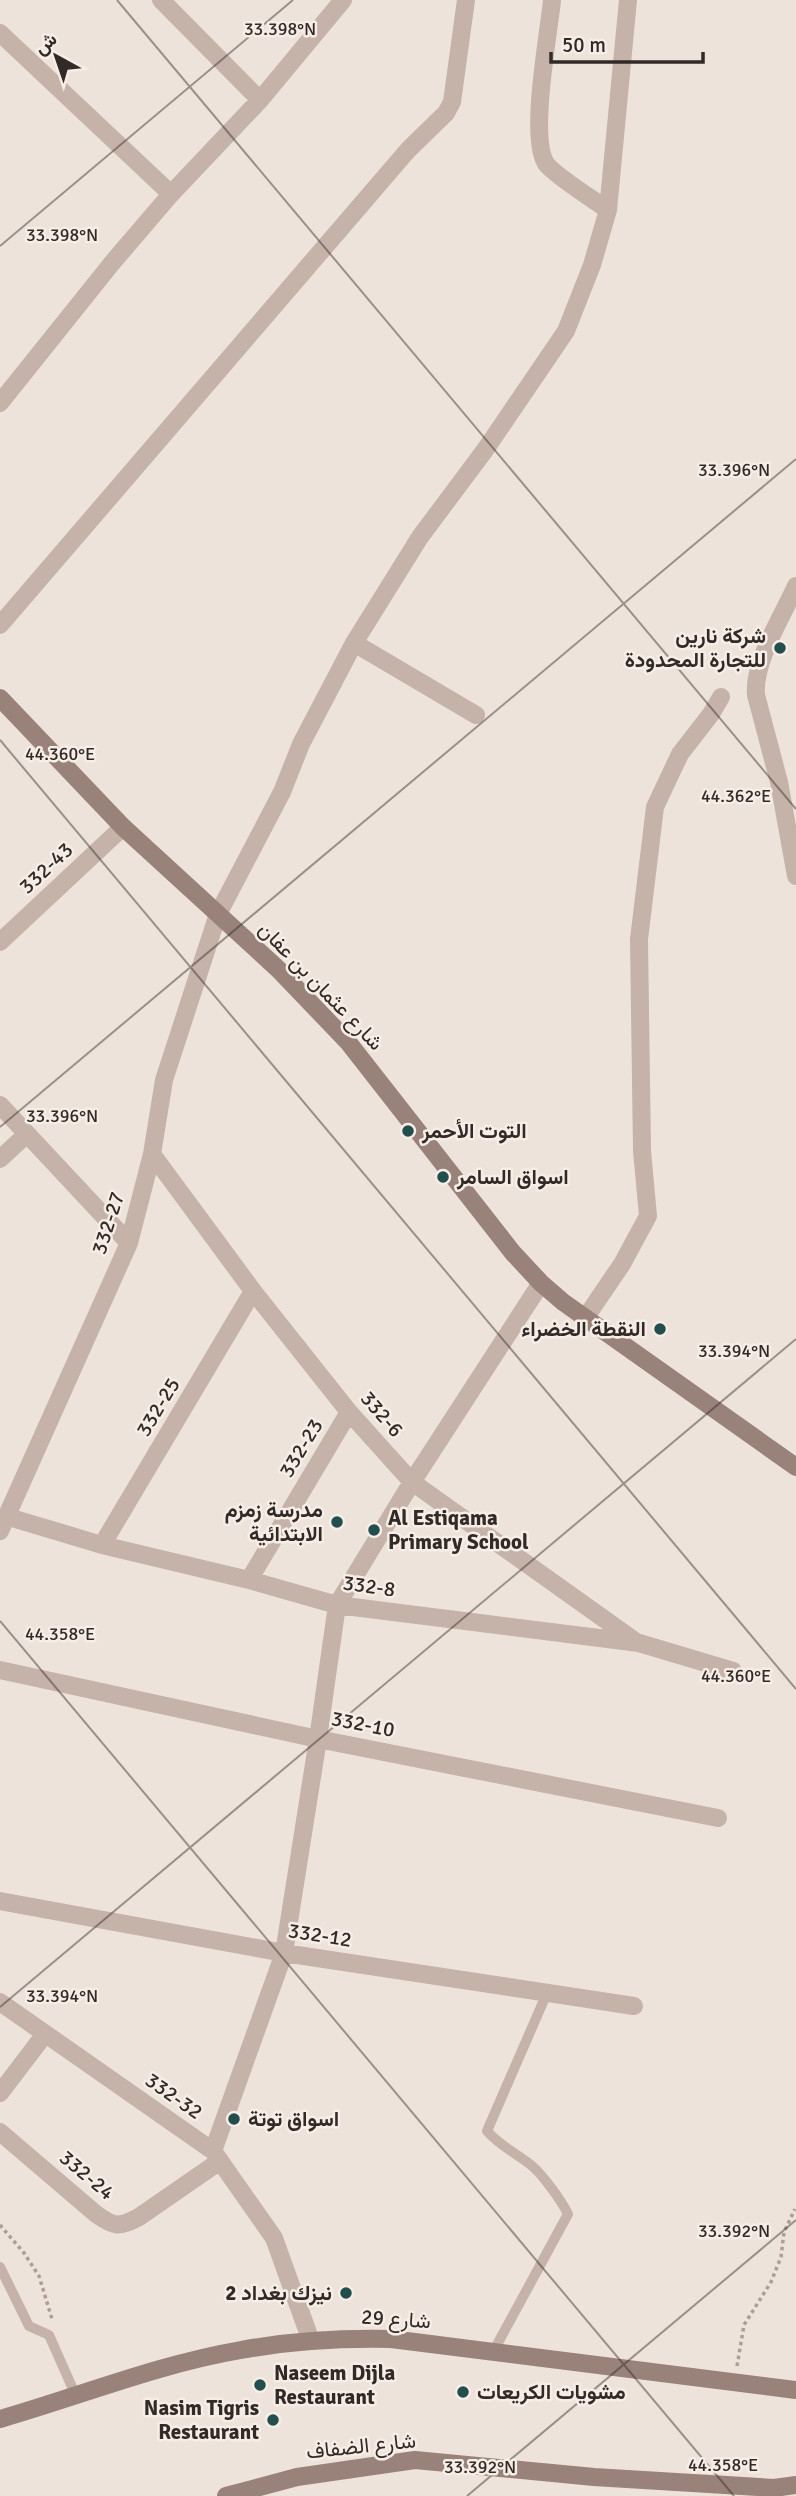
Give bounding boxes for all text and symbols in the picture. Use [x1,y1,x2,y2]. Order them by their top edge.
text: 33.398°N [244,18,316,40]
north arrow [21,21,91,91]
scale bar [551,21,703,65]
text: ش [29,27,62,60]
text: 50 m [562,32,606,58]
text: 33.398°N [26,224,98,246]
text: 33.396°N [698,459,770,481]
place label: شركة نارين للتجارة المحدودة [625,623,766,673]
marker: شركة نارين للتجارة المحدودة [772,640,788,656]
text: 44.360°E [25,743,95,765]
text: 44.362°E [701,785,771,807]
street label: 332-43 [14,837,78,899]
street label: شارع عثمان بن عفان [252,916,389,1056]
text: 33.396°N [26,1105,98,1127]
place label: التوت الأحمر [421,1118,527,1144]
marker: التوت الأحمر [400,1123,416,1139]
place label: اسواق السامر [456,1164,569,1190]
marker: اسواق السامر [435,1169,451,1185]
street label: 332-27 [86,1189,130,1257]
place label: النقطة الخضراء [521,1316,646,1342]
marker: النقطة الخضراء [652,1321,668,1337]
text: 33.394°N [698,1340,770,1362]
street label: 332-25 [130,1373,186,1441]
street label: 332-6 [355,1386,409,1442]
street label: 332-23 [273,1414,329,1482]
place label: مدرسة زمزم الابتدائية [225,1497,323,1547]
place label: Al Estiqama Primary School [388,1505,529,1555]
marker: مدرسة زمزم الابتدائية [329,1514,345,1530]
marker: Al Estiqama Primary School [366,1522,382,1538]
street label: 332-8 [341,1569,397,1603]
text: 44.358°E [25,1623,95,1645]
text: 44.360°E [701,1665,771,1687]
street label: 332-10 [329,1705,397,1743]
street label: 332-12 [286,1917,354,1953]
text: 33.394°N [26,1985,98,2007]
street label: 332-32 [140,2067,208,2125]
place label: اسواق توتة [248,2106,339,2132]
marker: اسواق توتة [226,2111,242,2127]
street label: 332-24 [54,2144,120,2206]
text: 33.392°N [698,2220,770,2242]
place label: نيزك بغداد 2 [225,2280,332,2306]
marker: نيزك بغداد 2 [338,2285,354,2301]
street label: شارع 29 [360,2304,432,2335]
place label: Naseem Dijla Restaurant [274,2360,395,2410]
marker: Naseem Dijla Restaurant [252,2377,268,2393]
place label: مشويات الكريعات [477,2379,626,2405]
marker: مشويات الكريعات [455,2384,471,2400]
place label: Nasim Tigris Restaurant [144,2395,259,2445]
marker: Nasim Tigris Restaurant [265,2412,281,2428]
street label: شارع الضفاف [305,2427,417,2466]
text: 44.358°E [688,2454,758,2476]
text: 33.392°N [444,2456,516,2478]

